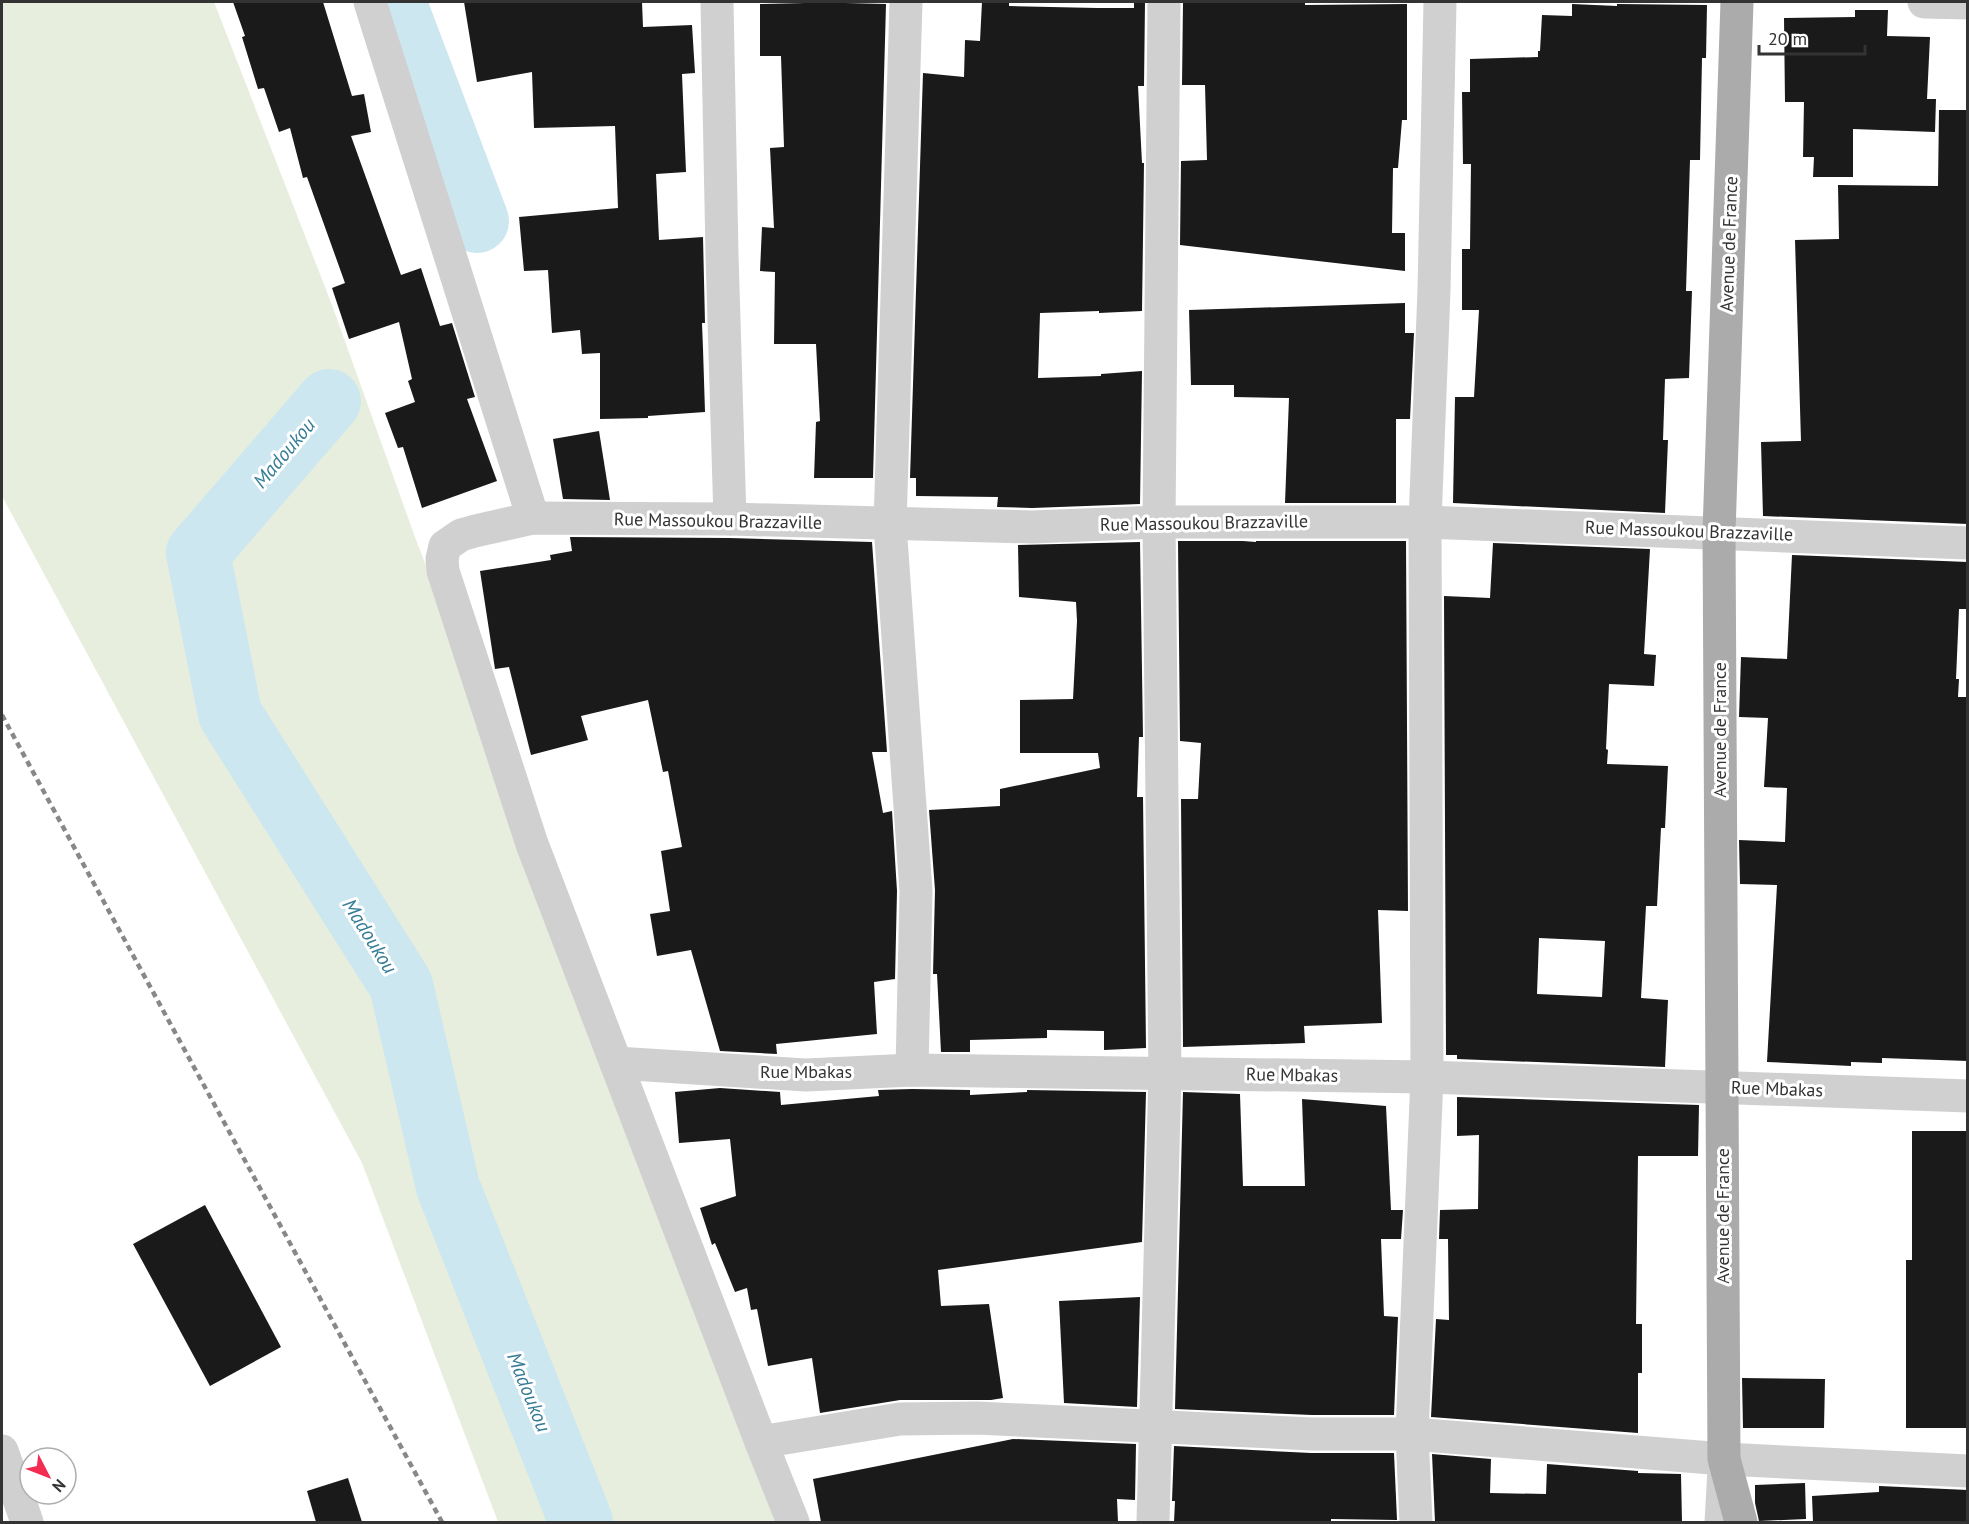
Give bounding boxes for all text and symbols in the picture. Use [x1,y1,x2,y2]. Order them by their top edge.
scale bar [1759,18,1866,56]
text: 20 m [1768,27,1807,50]
street label: Avenue de France [1715,176,1742,312]
water label: Madoukou [247,413,321,493]
street label: Rue Massoukou Brazzaville [614,507,822,534]
street label: Rue Massoukou Brazzaville [1100,509,1308,536]
street label: Rue Massoukou Brazzaville [1585,515,1793,546]
street label: Avenue de France [1708,662,1731,798]
water label: Madoukou [337,894,403,978]
street label: Rue Mbakas [760,1060,852,1083]
street label: Rue Mbakas [1246,1062,1338,1087]
street label: Rue Mbakas [1731,1075,1823,1102]
street label: Avenue de France [1711,1148,1734,1284]
water label: Madoukou [501,1348,557,1436]
north arrow [18,1446,78,1506]
text: N [48,1475,70,1497]

